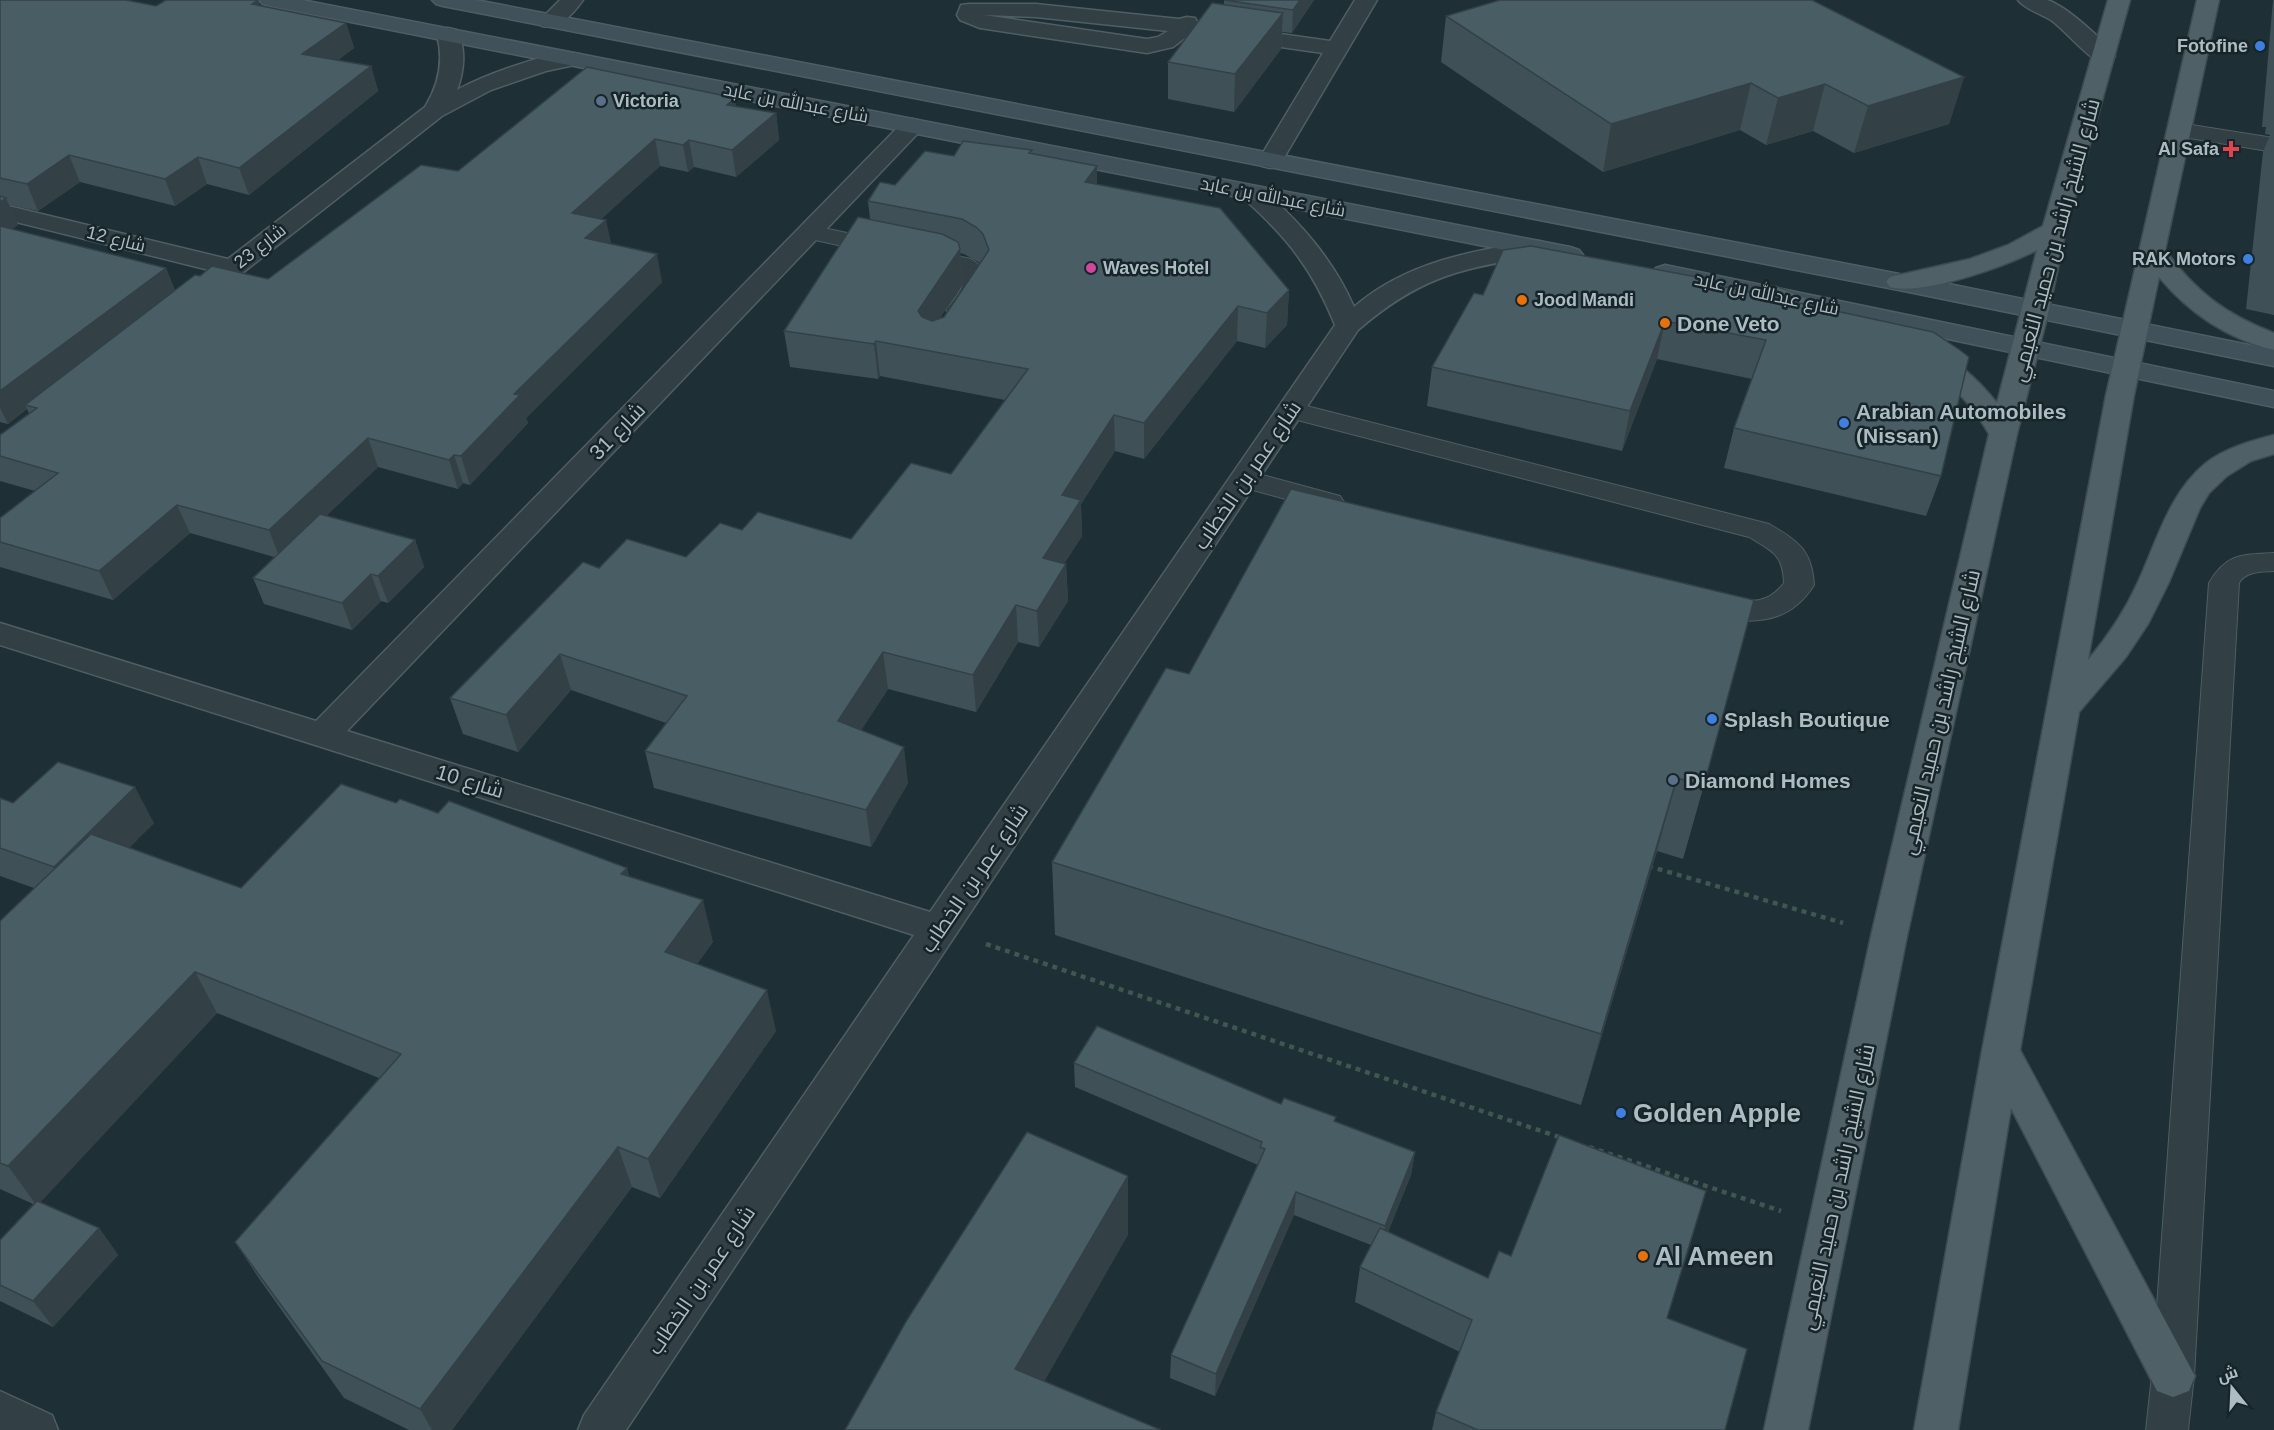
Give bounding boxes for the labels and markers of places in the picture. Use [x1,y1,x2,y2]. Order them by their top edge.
place label: Fotofine [2177,36,2248,56]
marker: Fotofine [2253,39,2267,53]
place label: Victoria [613,91,680,111]
marker: Victoria [594,94,608,108]
place label: Al Safa [2158,139,2220,159]
marker: Al Safa [2224,142,2238,156]
place label: RAK Motors [2132,249,2236,269]
marker: RAK Motors [2241,252,2255,266]
place label: Waves Hotel [1103,258,1209,278]
marker: Waves Hotel [1084,261,1098,275]
place label: Jood Mandi [1534,290,1634,310]
marker: Jood Mandi [1515,293,1529,307]
place label: Done Veto [1677,312,1780,335]
marker: Done Veto [1658,316,1672,330]
place label: Arabian Automobiles (Nissan) [1856,400,2066,447]
marker: Arabian Automobiles (Nissan) [1837,416,1851,430]
place label: Splash Boutique [1724,708,1890,731]
marker: Splash Boutique [1705,712,1719,726]
place label: Diamond Homes [1685,769,1851,792]
marker: Diamond Homes [1666,773,1680,787]
place label: Golden Apple [1633,1098,1801,1128]
marker: Golden Apple [1614,1106,1628,1120]
place label: Al Ameen [1655,1241,1774,1271]
marker: Al Ameen [1636,1249,1650,1263]

